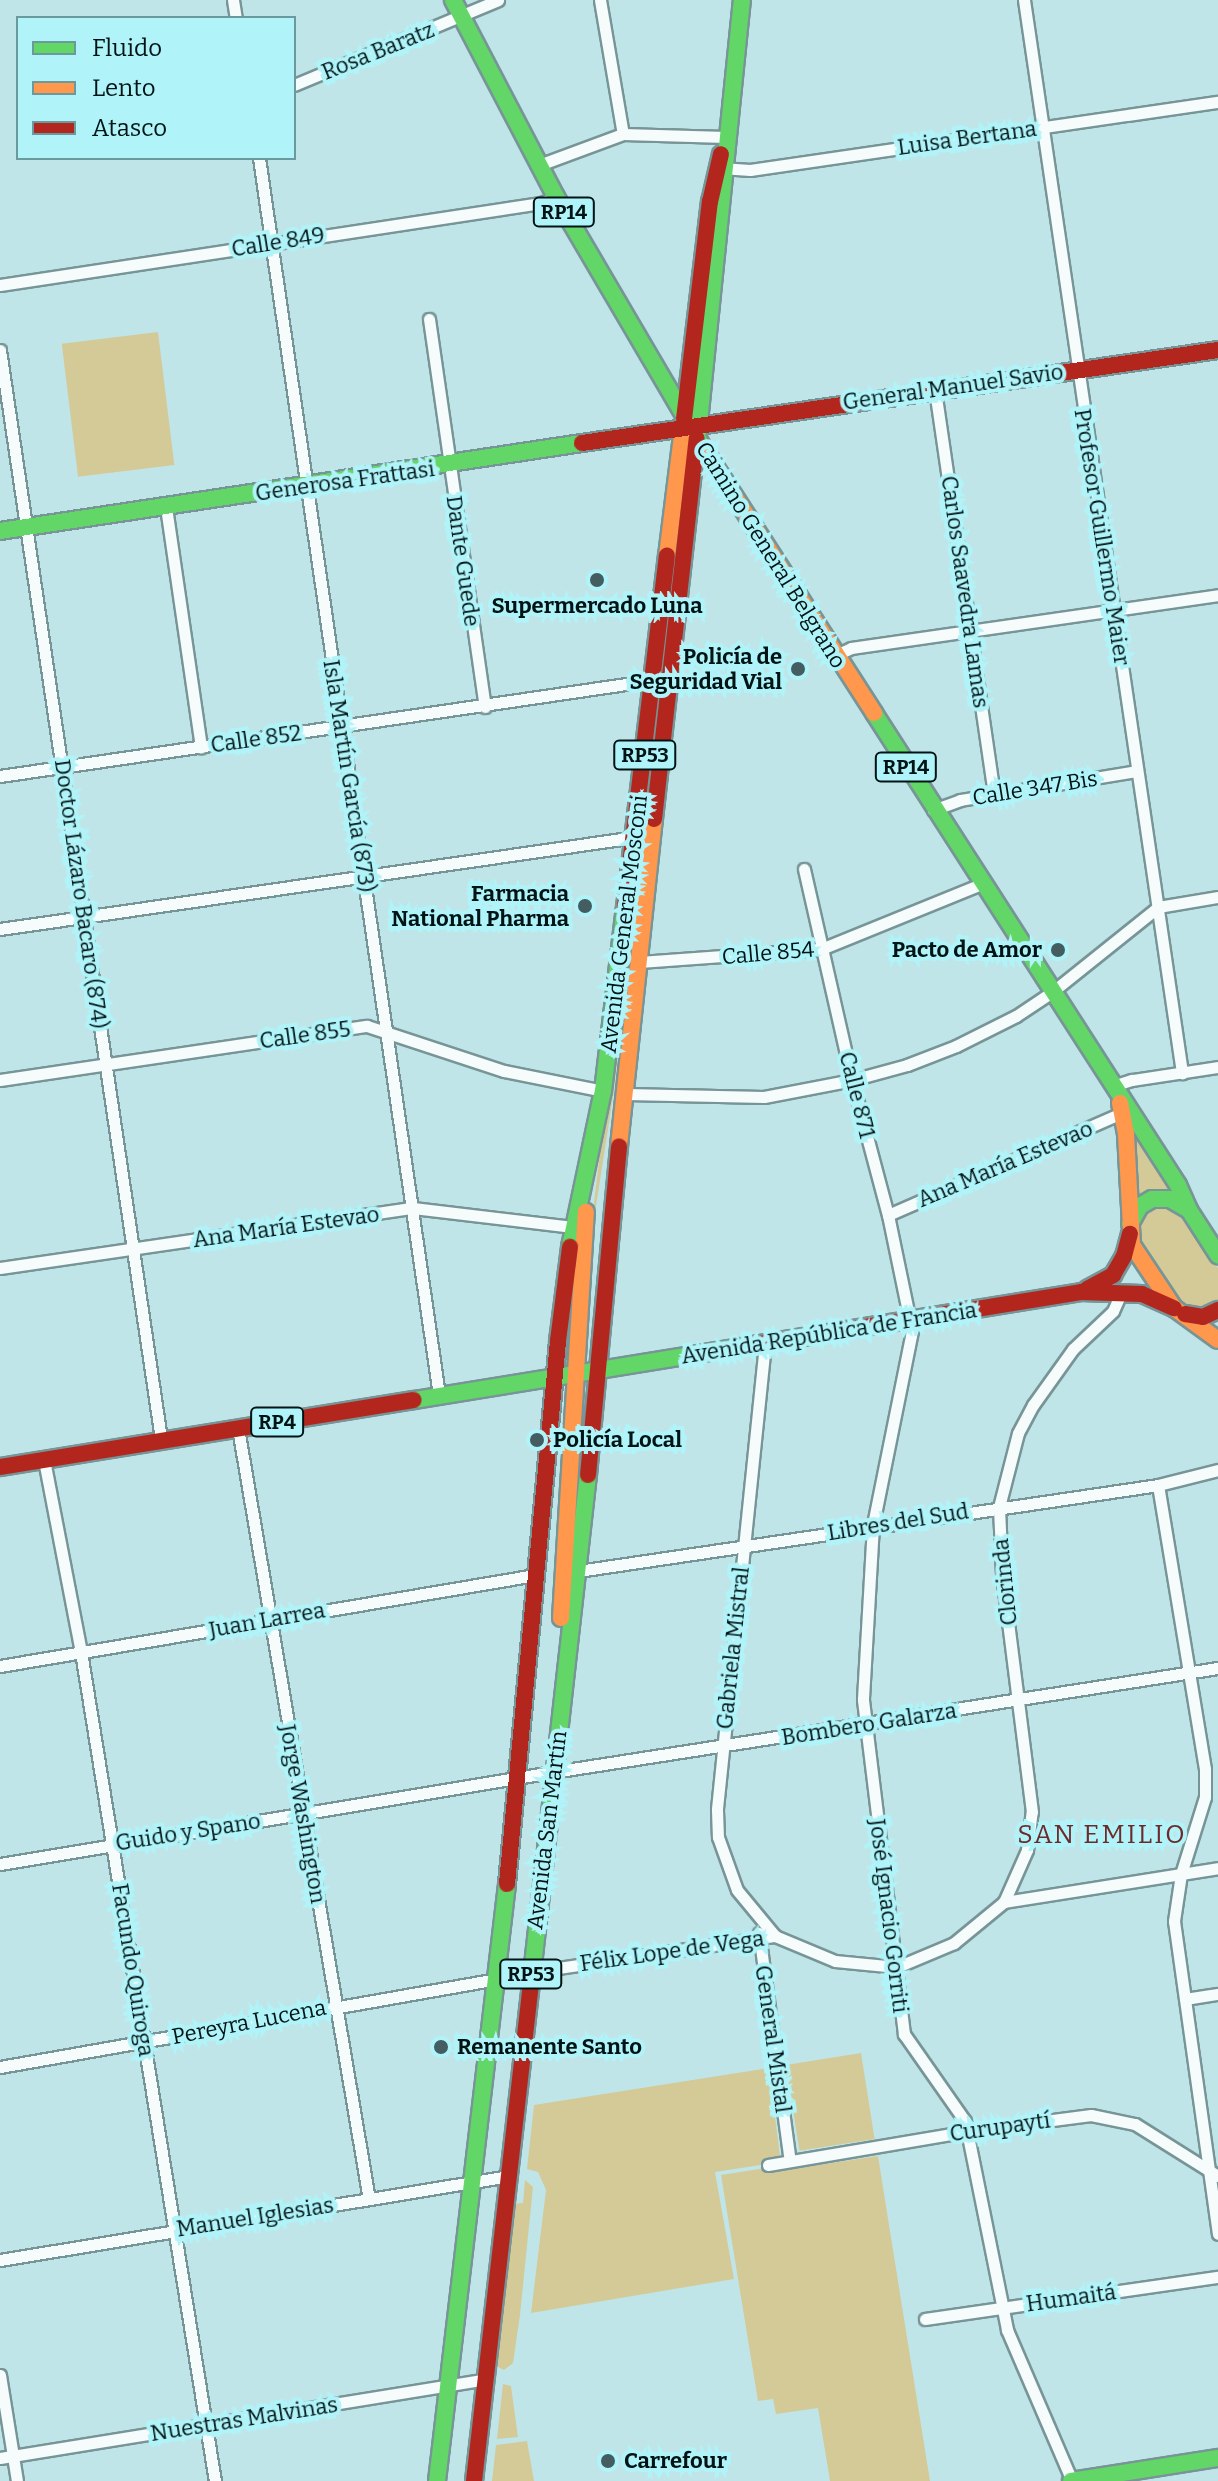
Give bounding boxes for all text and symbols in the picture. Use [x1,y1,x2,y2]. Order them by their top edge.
legend [16,16,296,160]
street label: Rosa Baratz [318,16,438,86]
text: Fluido [92,34,162,62]
text: Lento [92,74,155,102]
text: Atasco [92,114,167,142]
street label: Luisa Bertana [896,115,1038,161]
road number: RP14 [532,196,596,228]
street label: Calle 849 [230,222,326,262]
street label: General Manuel Savio [841,358,1065,416]
street label: Profesor Guillermo Maier [1069,407,1135,667]
street label: Camino General Belgrano [690,437,852,673]
street label: Generosa Frattasi [254,455,436,507]
street label: Carlos Saavedra Lamas [936,474,994,710]
street label: Dante Guede [441,494,485,628]
marker: Supermercado Luna [588,571,606,589]
place label: Supermercado Luna [491,593,703,619]
place label: Policía de Seguridad Vial [630,643,782,694]
street label: Isla Martín García (873) [318,658,380,894]
marker: Policía de Seguridad Vial [789,660,807,678]
street label: Calle 852 [209,720,303,758]
road number: RP53 [613,739,677,771]
road number: RP14 [874,751,938,783]
street label: Doctor Lázaro Bacaro (874) [49,758,113,1030]
street label: Calle 347 Bis [971,765,1099,811]
street label: Avenida General Mosconi [595,793,653,1055]
place label: Farmacia National Pharma [391,880,569,932]
marker: Farmacia National Pharma [576,897,594,915]
street label: Calle 854 [721,936,815,970]
place label: Pacto de Amor [892,937,1042,963]
marker: Pacto de Amor [1049,941,1067,959]
street label: Calle 855 [258,1016,352,1054]
street label: Calle 871 [834,1049,880,1141]
street label: Ana María Estevao [913,1115,1097,1213]
street label: Ana María Estevao [191,1201,381,1253]
street label: Avenida República de Francia [679,1297,979,1369]
road number: RP4 [249,1406,305,1438]
place label: Policía Local [553,1427,682,1453]
marker: Policía Local [528,1431,546,1449]
street label: Libres del Sud [826,1498,970,1546]
street label: Clorinda [987,1537,1023,1627]
street label: Gabriela Mistral [711,1565,755,1731]
street label: Juan Larrea [207,1597,327,1643]
street label: Bombero Galarza [780,1697,958,1751]
street label: Jorge Washington [274,1723,332,1905]
street label: Avenida San Martín [522,1729,572,1931]
street label: Guido y Spano [114,1808,262,1856]
street label: José Ignacio Gorriti [864,1817,914,2015]
district label: SAN EMILIO [1017,1819,1187,1851]
street label: Facundo Quiroga [106,1882,160,2058]
street label: Félix Lope de Vega [578,1925,766,1977]
road number: RP53 [499,1958,563,1990]
street label: General Mistal [750,1964,796,2114]
street label: Pereyra Lucena [170,1994,328,2050]
place label: Remanente Santo [457,2034,642,2060]
marker: Remanente Santo [432,2038,450,2056]
street label: Curupaytí [948,2107,1052,2147]
street label: Manuel Iglesias [175,2192,335,2242]
street label: Humaitá [1024,2279,1118,2317]
street label: Nuestras Malvinas [148,2391,340,2447]
place label: Carrefour [624,2448,727,2474]
marker: Carrefour [599,2452,617,2470]

